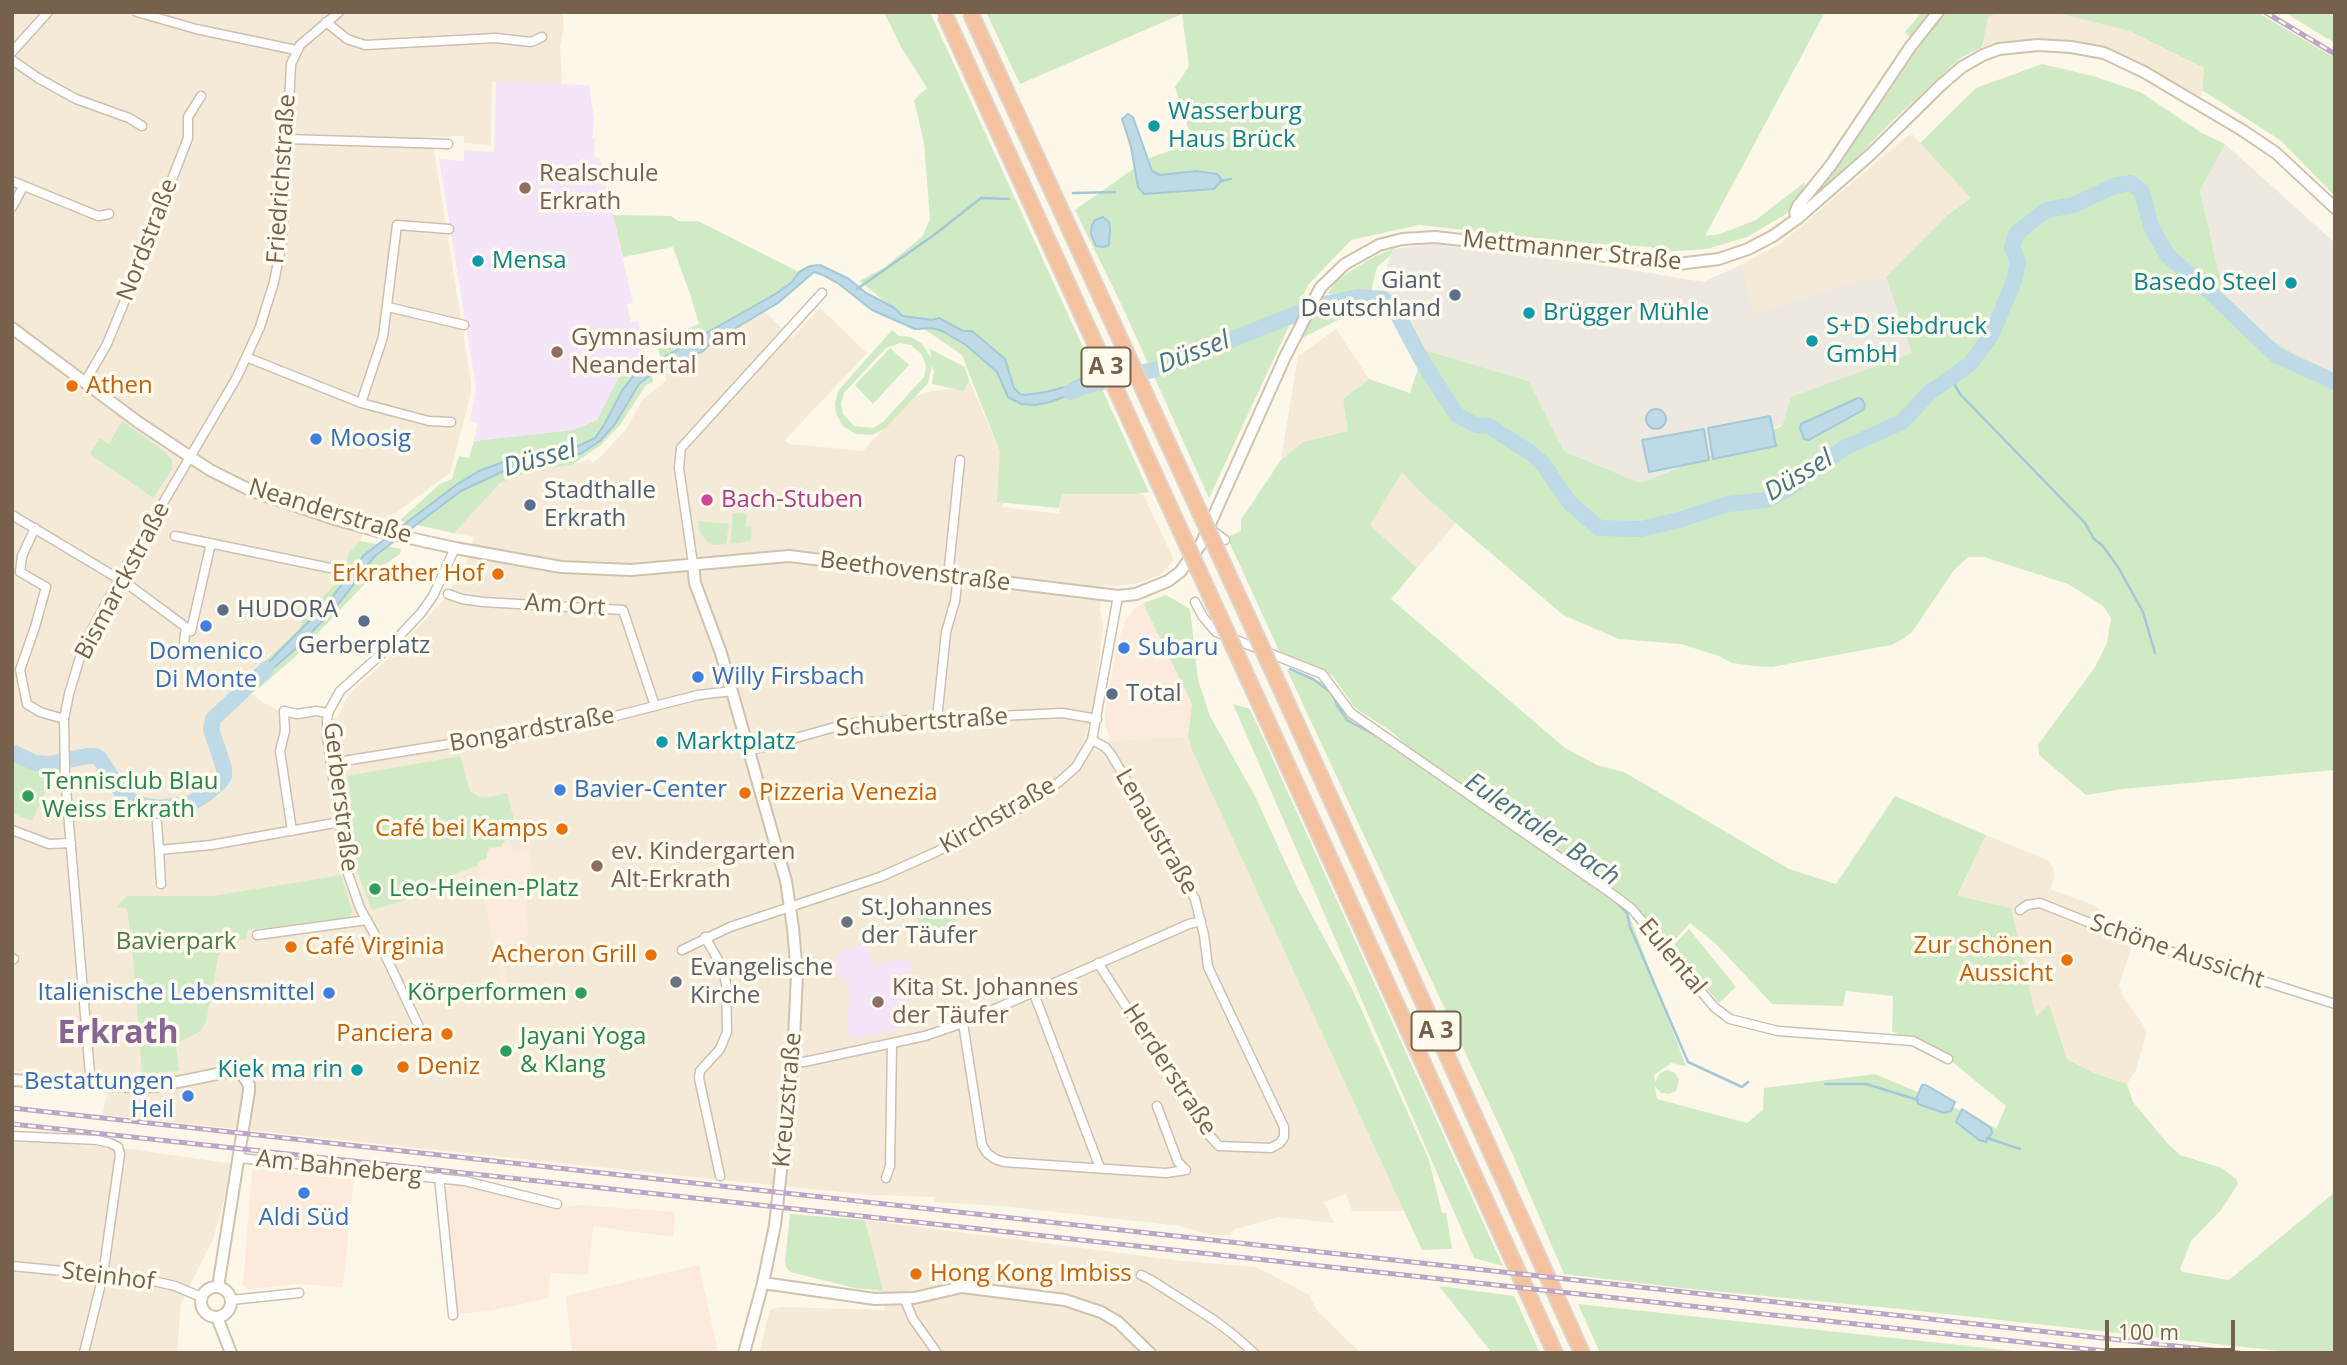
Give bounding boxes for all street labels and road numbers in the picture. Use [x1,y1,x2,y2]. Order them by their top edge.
street label: Friedrichstraße [262,93,302,265]
street label: Nordstraße [112,175,184,305]
street label: Mettmanner Straße [1461,225,1683,277]
road number: A 3 [1082,348,1130,386]
street label: Neanderstraße [245,474,415,550]
street label: Bismarckstraße [69,497,177,665]
street label: Beethovenstraße [818,546,1012,598]
street label: Am Ort [524,589,606,623]
street label: Bongardstraße [447,701,617,759]
street label: Schubertstraße [835,703,1009,743]
street label: Gerberstraße [317,721,363,873]
street label: Lenaustraße [1108,764,1204,900]
street label: Kirchstraße [935,771,1061,861]
street label: Schöne Aussicht [2086,909,2268,995]
street label: Eulental [1632,913,1712,1001]
street label: Herderstraße [1116,999,1222,1141]
road number: A 3 [1412,1012,1460,1050]
street label: Kreuzstraße [768,1031,808,1169]
street label: Am Bahneberg [255,1145,423,1191]
street label: Steinhof [60,1257,156,1297]

